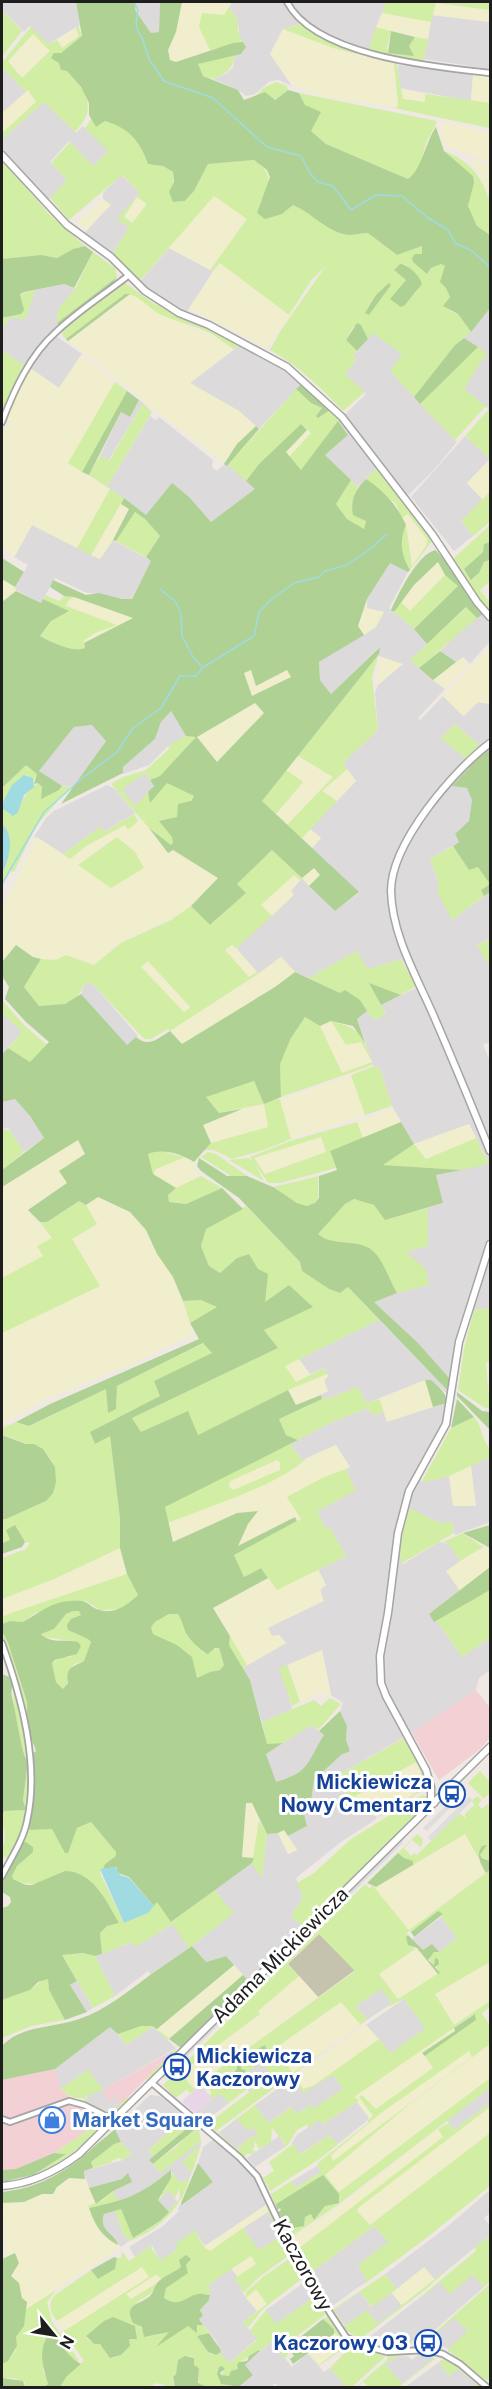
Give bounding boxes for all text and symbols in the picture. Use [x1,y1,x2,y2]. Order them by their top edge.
place label: Mickiewicza Nowy Cmentarz [280,1770,432,1817]
bus stop icon: Mickiewicza Nowy Cmentarz [437,1779,467,1809]
street label: Adama Mickiewicza [207,1882,353,2028]
place label: Mickiewicza Kaczorowy [196,2044,312,2091]
bus stop icon: Mickiewicza Kaczorowy [162,2052,192,2082]
shop icon: Market Square [37,2105,67,2135]
place label: Market Square [72,2108,214,2132]
street label: Kaczorowy [268,2215,338,2315]
north arrow [24,2305,84,2365]
bus stop icon: Kaczorowy 03 [413,2328,443,2358]
place label: Kaczorowy 03 [273,2331,408,2355]
text: N [55,2332,78,2352]

